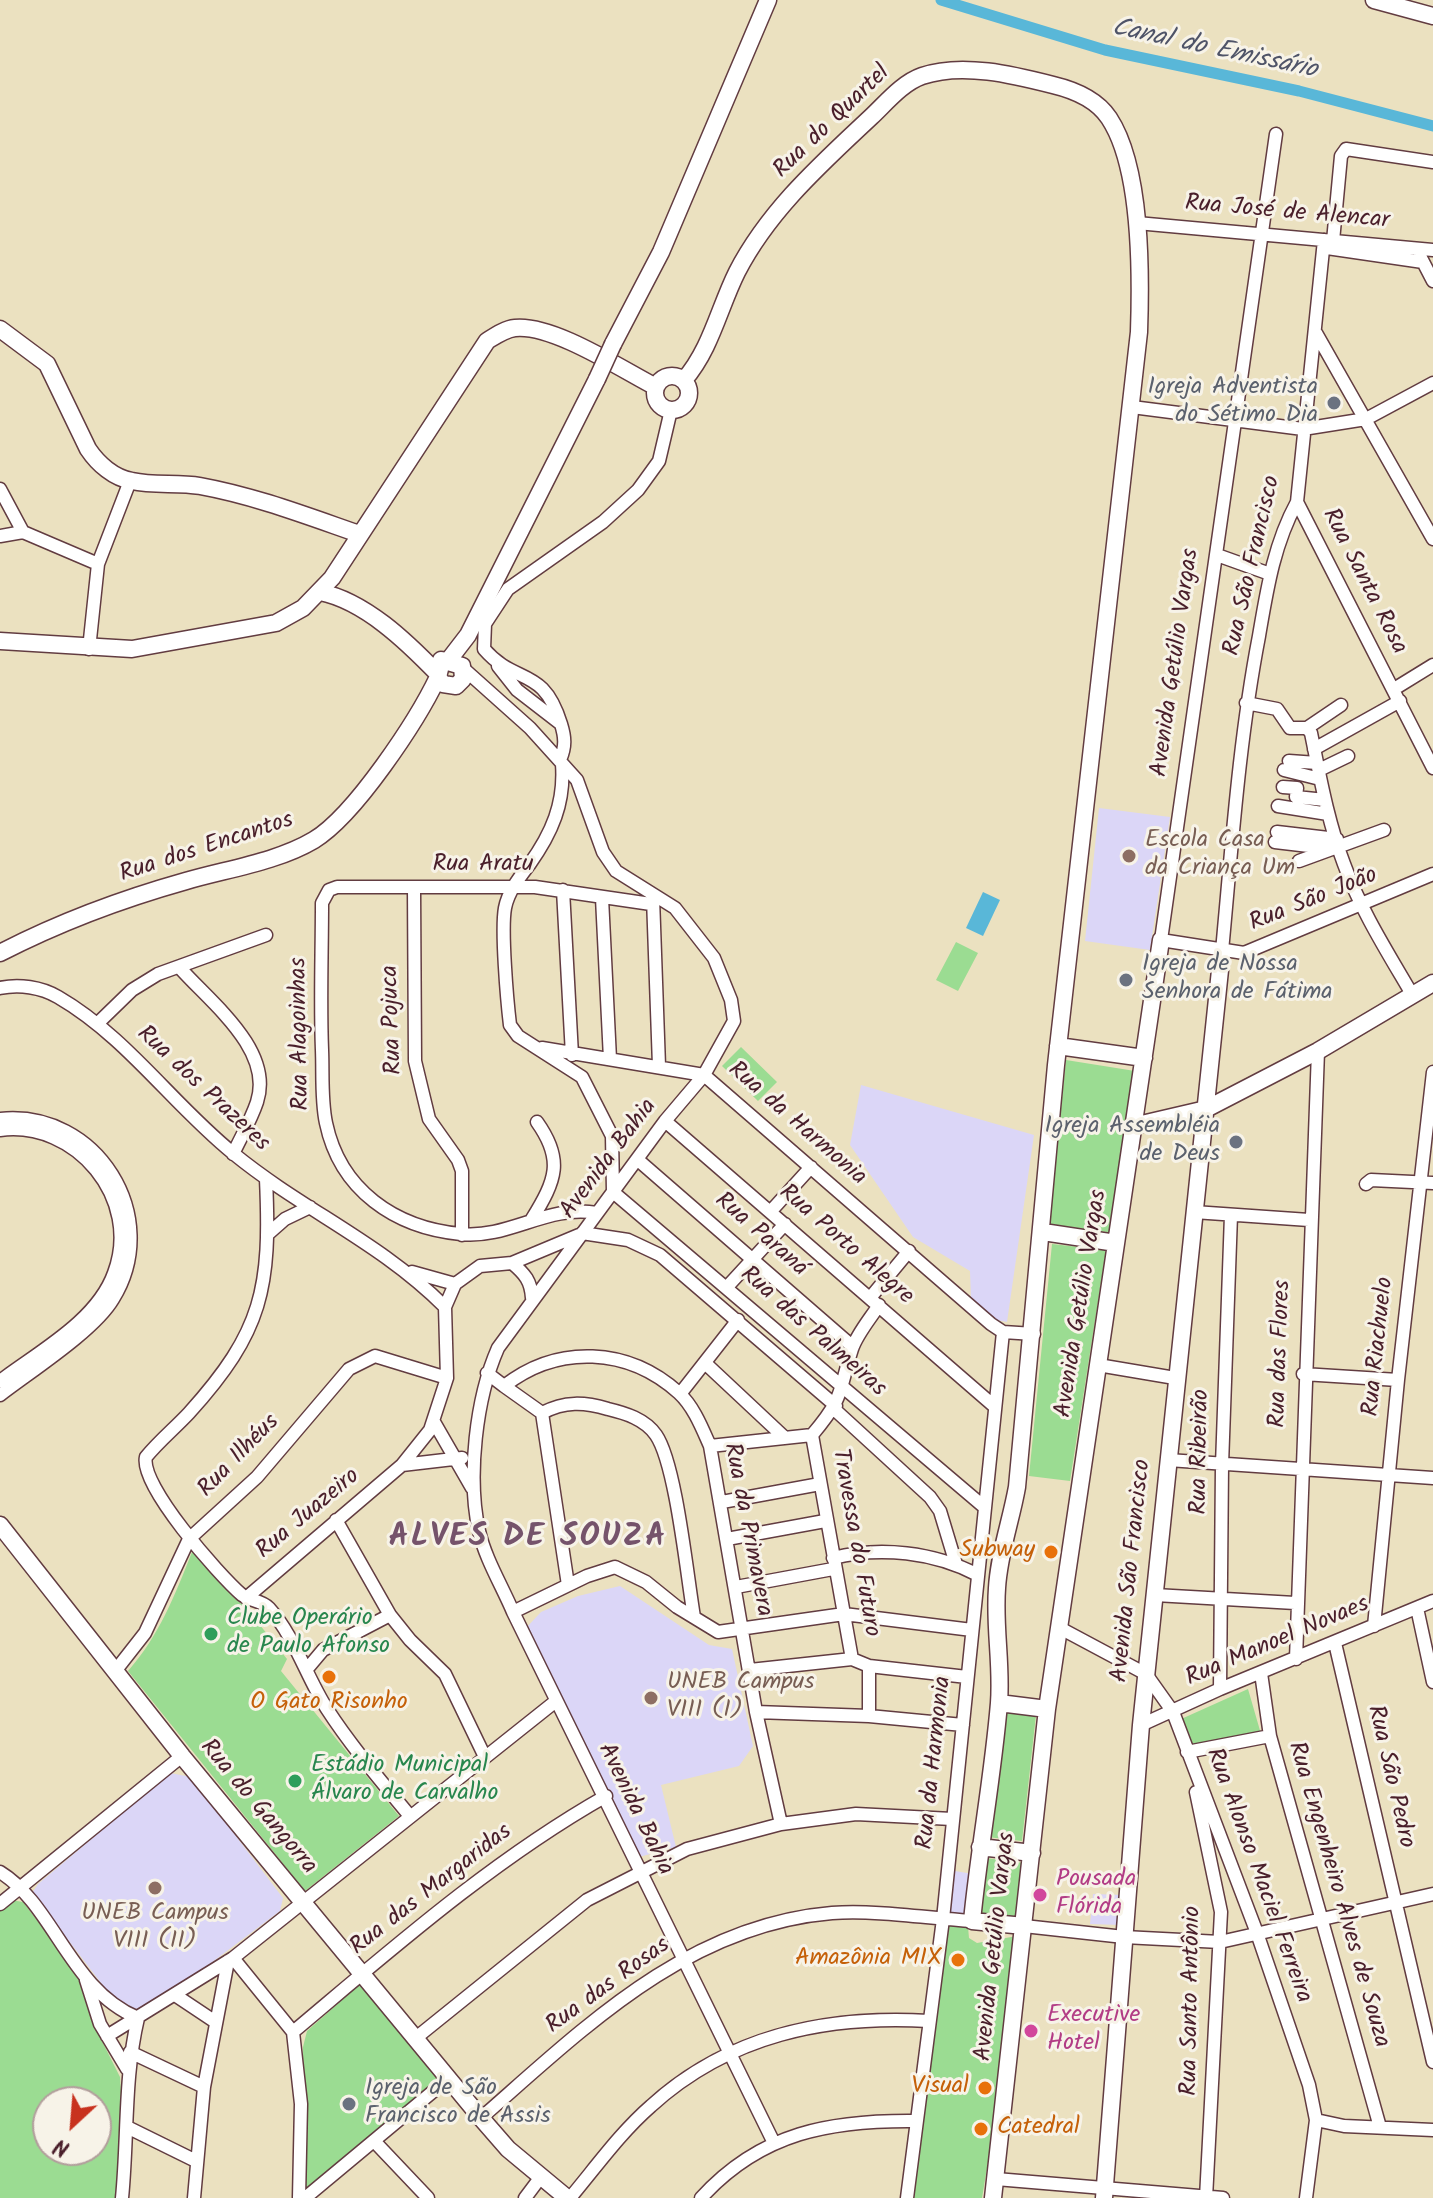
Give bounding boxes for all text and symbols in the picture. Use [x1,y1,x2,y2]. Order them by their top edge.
water label: Canal do Emissário [1109,14,1319,88]
street label: Rua do Quartel [769,60,897,186]
street label: Rua José de Alencar [1184,191,1390,237]
place label: Igreja Adventista do Sétimo Dia [1147,375,1318,431]
marker: Igreja Adventista do Sétimo Dia [1325,394,1343,412]
street label: Rua São Francisco [1219,473,1289,659]
street label: Rua Santa Rosa [1314,504,1412,660]
street label: Avenida Getúlio Vargas [1147,547,1207,779]
street label: Rua dos Encantos [116,807,298,891]
place label: Escola Casa da Criança Um [1145,828,1295,884]
marker: Escola Casa da Criança Um [1120,847,1138,865]
street label: Rua Aratu [432,852,534,880]
street label: Rua São João [1246,862,1382,940]
place label: Igreja de Nossa Senhora de Fátima [1142,952,1333,1008]
street label: Rua Alagoinhas [286,957,318,1111]
street label: Rua Pojuca [378,965,410,1075]
marker: Igreja de Nossa Senhora de Fátima [1117,971,1135,989]
street label: Rua dos Prazeres [129,1021,275,1159]
street label: Rua da Harmonia [721,1057,871,1193]
street label: Avenida Bahia [555,1094,665,1226]
place label: Igreja Assembléia de Deus [1045,1114,1220,1170]
marker: Igreja Assembléia de Deus [1227,1133,1245,1151]
street label: Rua Porto Alegre [772,1180,918,1312]
street label: Rua Paraná [708,1188,812,1284]
street label: Avenida Getúlio Vargas [1051,1188,1115,1420]
street label: Rua das Palmeiras [733,1262,891,1404]
street label: Rua Riachuelo [1358,1276,1402,1418]
street label: Rua das Flores [1265,1280,1299,1428]
street label: Rua Ribeirão [1187,1389,1217,1515]
street label: Rua Ilhéus [193,1409,287,1505]
street label: Rua da Primavera [715,1441,777,1619]
street label: Travessa do Futuro [823,1447,885,1639]
street label: Avenida São Francisco [1107,1458,1159,1684]
street label: Rua Juazeiro [251,1463,367,1567]
district label: ALVES DE SOUZA [389,1521,667,1559]
place label: Subway [959,1538,1035,1566]
marker: Subway [1042,1543,1060,1561]
street label: Rua Manoel Novaes [1182,1591,1374,1695]
place label: Clube Operário de Paulo Afonso [227,1606,390,1662]
marker: Clube Operário de Paulo Afonso [202,1625,220,1643]
marker: O Gato Risonho [320,1668,338,1686]
place label: UNEB Campus VIII (I) [667,1670,815,1726]
street label: Rua da Harmonia [913,1675,959,1851]
marker: UNEB Campus VIII (I) [642,1689,660,1707]
place label: O Gato Risonho [250,1690,408,1718]
street label: Rua São Pedro [1359,1703,1419,1851]
street label: Rua do Gangorra [192,1735,322,1881]
street label: Avenida Bahia [590,1739,678,1881]
street label: Rua Engenheiro Alves de Souza [1280,1739,1394,2051]
street label: Rua Alonso Maciel Ferreira [1197,1745,1317,2007]
place label: Estádio Municipal Álvaro de Carvalho [311,1753,498,1809]
marker: Estádio Municipal Álvaro de Carvalho [286,1772,304,1790]
street label: Rua das Margaridas [345,1819,519,1963]
street label: Avenida Getúlio Vargas [971,1831,1023,2063]
place label: Pousada Flórida [1056,1867,1136,1923]
marker: UNEB Campus VIII (II) [146,1879,164,1897]
marker: Pousada Flórida [1031,1886,1049,1904]
place label: UNEB Campus VIII (II) [81,1901,229,1957]
street label: Rua Santo Antônio [1177,1906,1209,2096]
street label: Rua das Rosas [541,1932,677,2042]
place label: Amazônia MIX [795,1946,942,1974]
marker: Amazônia MIX [949,1951,967,1969]
place label: Executive Hotel [1047,2003,1140,2059]
marker: Executive Hotel [1022,2022,1040,2040]
place label: Visual [912,2074,969,2102]
place label: Igreja de São Francisco de Assis [365,2076,551,2132]
marker: Visual [976,2079,994,2097]
north arrow [32,2086,112,2166]
marker: Igreja de São Francisco de Assis [340,2095,358,2113]
place label: Catedral [997,2115,1080,2143]
marker: Catedral [972,2120,990,2138]
text: N [48,2127,76,2165]

